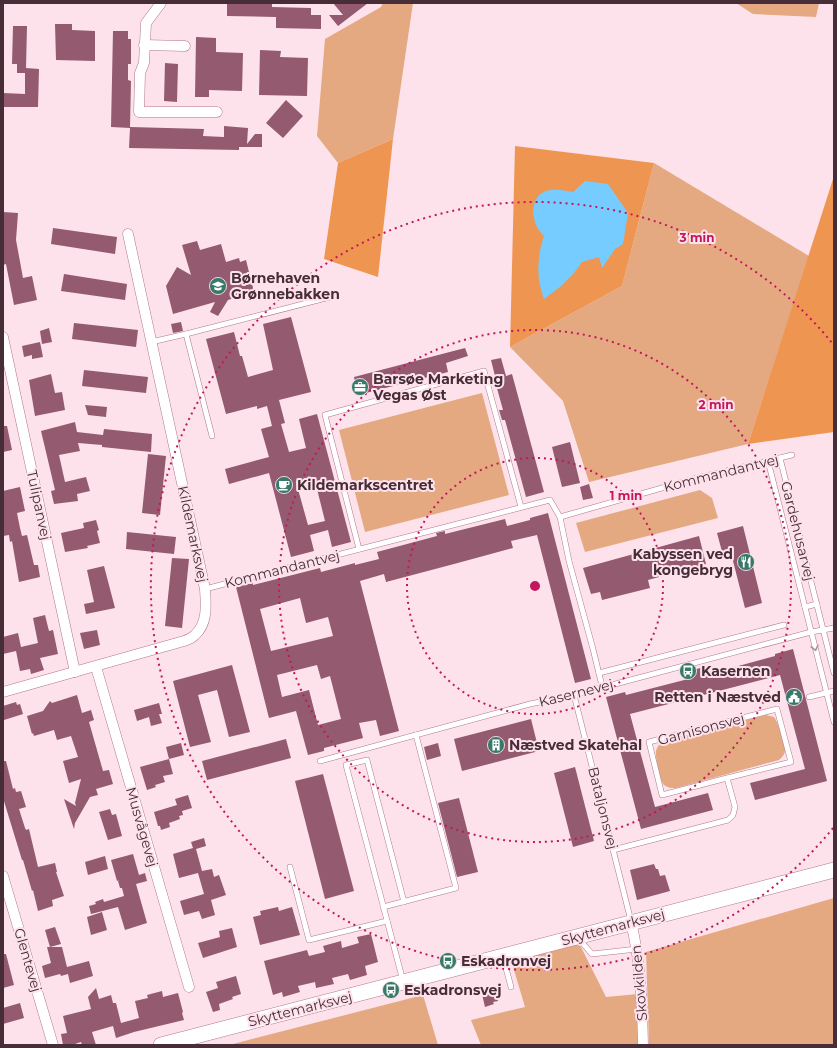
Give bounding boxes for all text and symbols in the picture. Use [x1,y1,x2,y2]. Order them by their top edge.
text: 3 min [679,230,715,245]
place label: Børnehaven Grønnebakken [231,269,340,303]
school or university icon: Børnehaven Grønnebakken [208,276,228,296]
place label: Barsøe Marketing Vegas Øst [372,370,503,404]
office icon: Barsøe Marketing Vegas Øst [350,377,370,397]
text: 2 min [699,397,733,412]
street label: Kommandantvej [661,450,781,496]
street label: Tulipanvej [23,468,55,542]
cafe icon: Kildemarkscentret [274,475,294,495]
place label: Kildemarkscentret [297,476,434,494]
street label: Gardehusarvej [777,479,819,583]
street label: Kildemarksvej [174,484,212,584]
text: 1 min [610,488,642,503]
place label: Kabyssen ved kongebryg [632,545,733,579]
street label: Kommandantvej [222,546,342,592]
restaurant icon: Kabyssen ved kongebryg [736,552,756,572]
centre of rings [528,579,542,593]
one-way arrow [811,645,819,651]
bus stop icon: Kasernen [678,661,698,681]
place label: Kasernen [701,662,770,680]
street label: Kasernevej [537,675,615,711]
public building icon: Retten i Næstved [784,687,804,707]
place label: Retten i Næstved [654,688,781,706]
street label: Garnisonsvej [656,709,746,749]
building icon: Næstved Skatehal [486,735,506,755]
place label: Næstved Skatehal [509,736,642,754]
street label: Bataljonsvej [584,765,622,851]
street label: Musvågevej [122,785,162,869]
street label: Skyttemarksvej [559,904,667,950]
street label: Glentevej [10,926,46,994]
street label: Skovkilden [627,944,651,1022]
bus stop icon: Eskadronvej [438,951,458,971]
place label: Eskadronvej [461,952,551,970]
bus stop icon: Eskadronsvej [381,980,401,1000]
place label: Eskadronsvej [404,981,501,999]
street label: Skyttemarksvej [246,987,354,1031]

